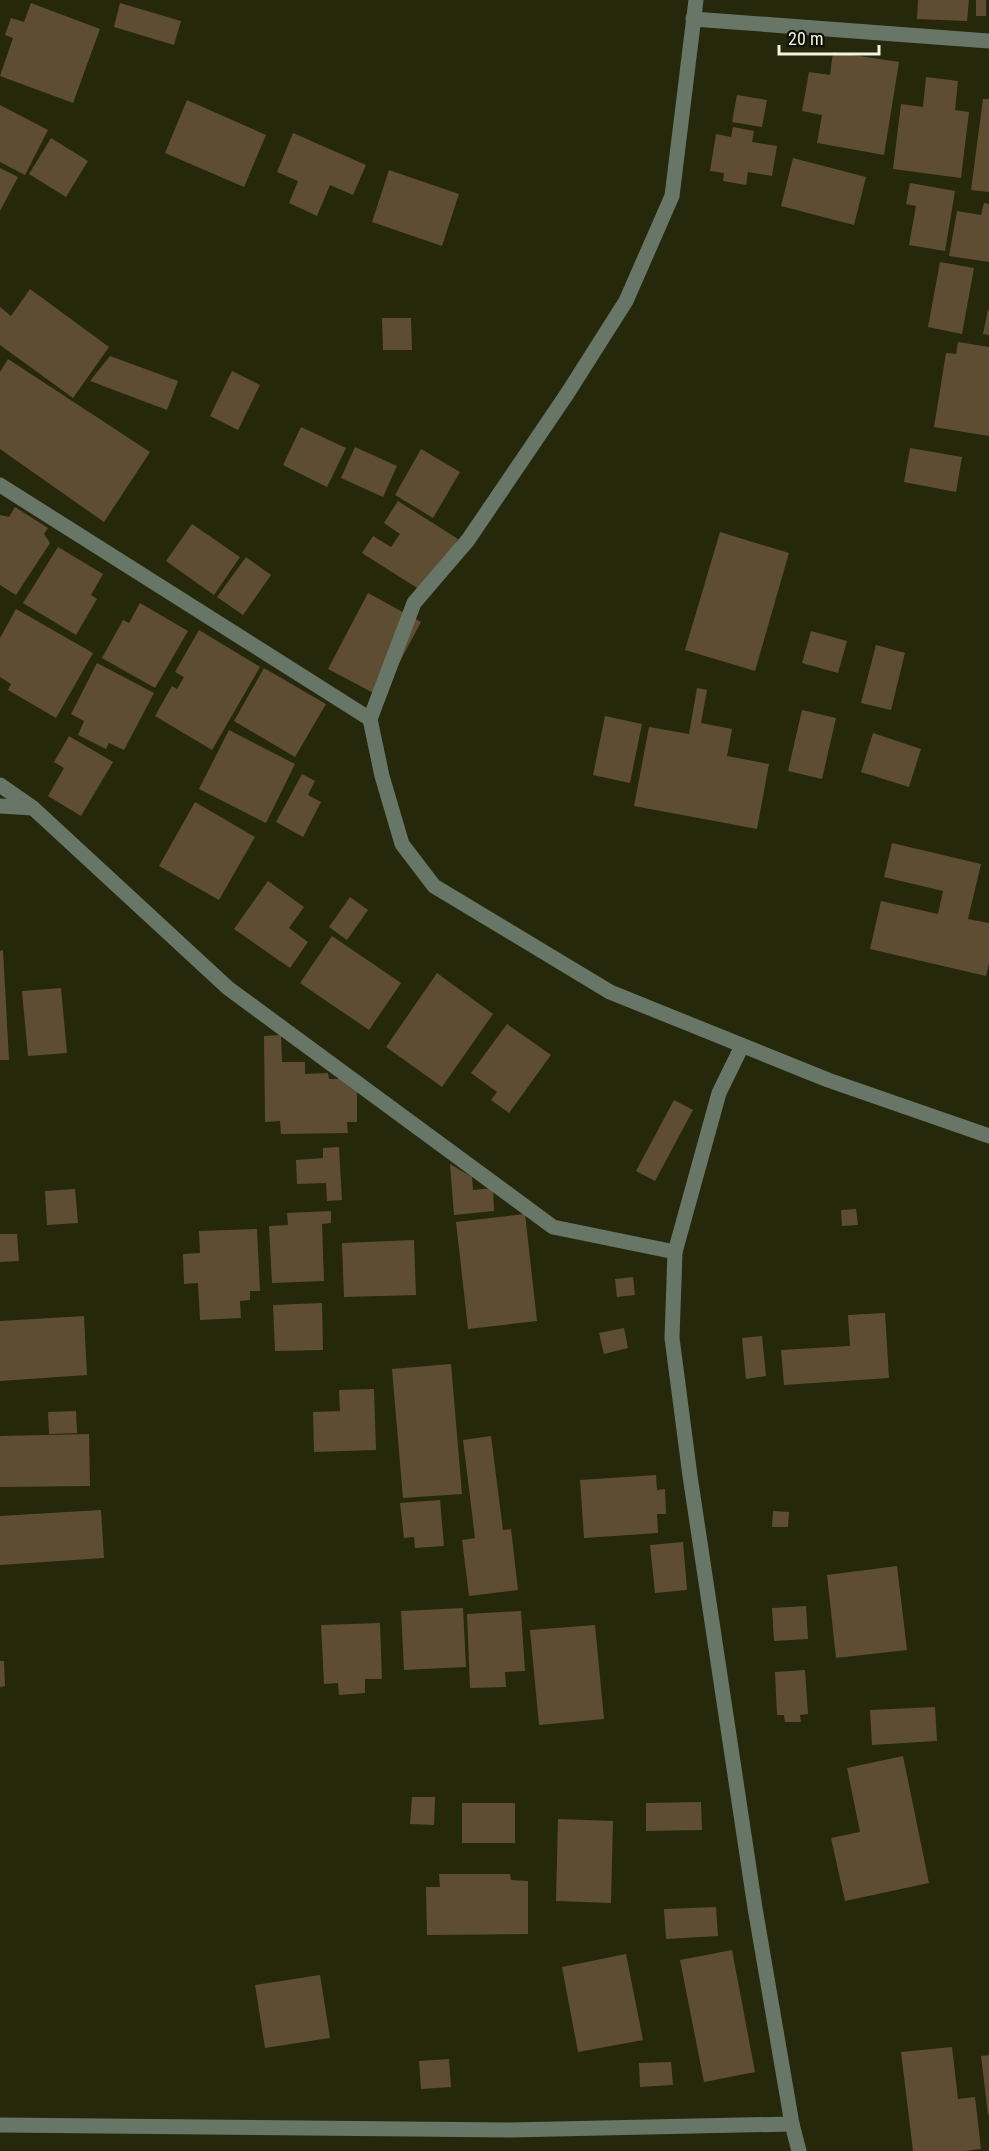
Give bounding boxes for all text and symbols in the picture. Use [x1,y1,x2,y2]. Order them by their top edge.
scale bar [779,18,880,56]
text: 20 m [788,28,823,49]

